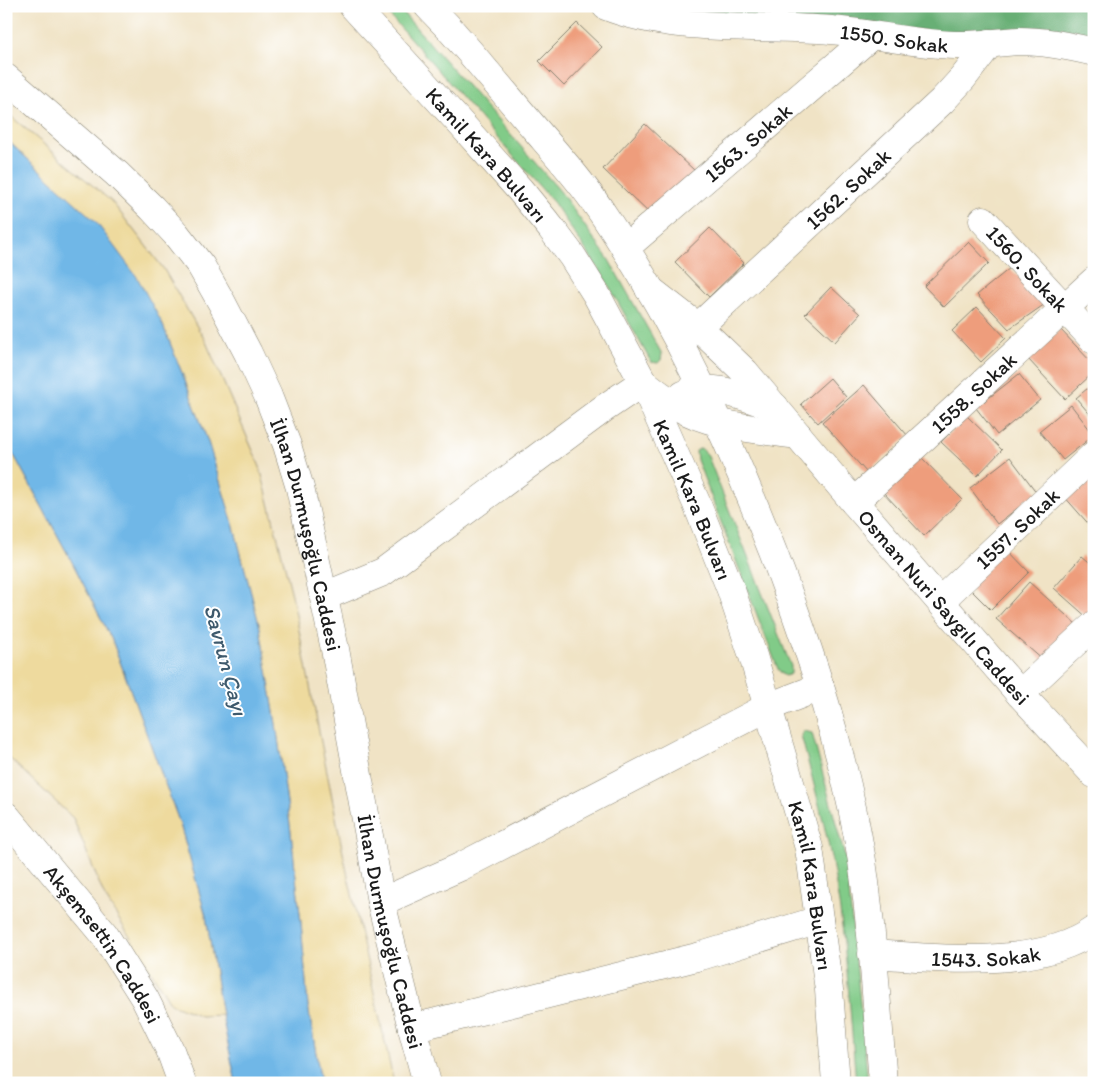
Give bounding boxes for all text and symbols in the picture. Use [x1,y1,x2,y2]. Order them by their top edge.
street label: 1550. Sokak [839,18,949,57]
street label: Kamil Kara Bulvarı [421,82,553,227]
street label: 1563. Sokak [699,97,797,187]
street label: 1562. Sokak [800,143,896,234]
street label: 1560. Sokak [982,220,1074,317]
street label: 1558. Sokak [925,346,1021,438]
street label: İlhan Durmuşoğlu Caddesi [265,414,348,653]
street label: Kamil Kara Bulvarı [648,415,738,583]
street label: 1557. Sokak [970,482,1064,574]
street label: Osman Nuri Saygılı Caddesi [853,504,1036,709]
water label: Savrun Çayı [198,602,254,719]
street label: Kamil Kara Bulvarı [783,798,839,972]
street label: İlhan Durmuşoğlu Caddesi [353,812,430,1051]
street label: Akşemsettin Caddesi [39,859,167,1027]
street label: 1543. Sokak [931,940,1043,971]

